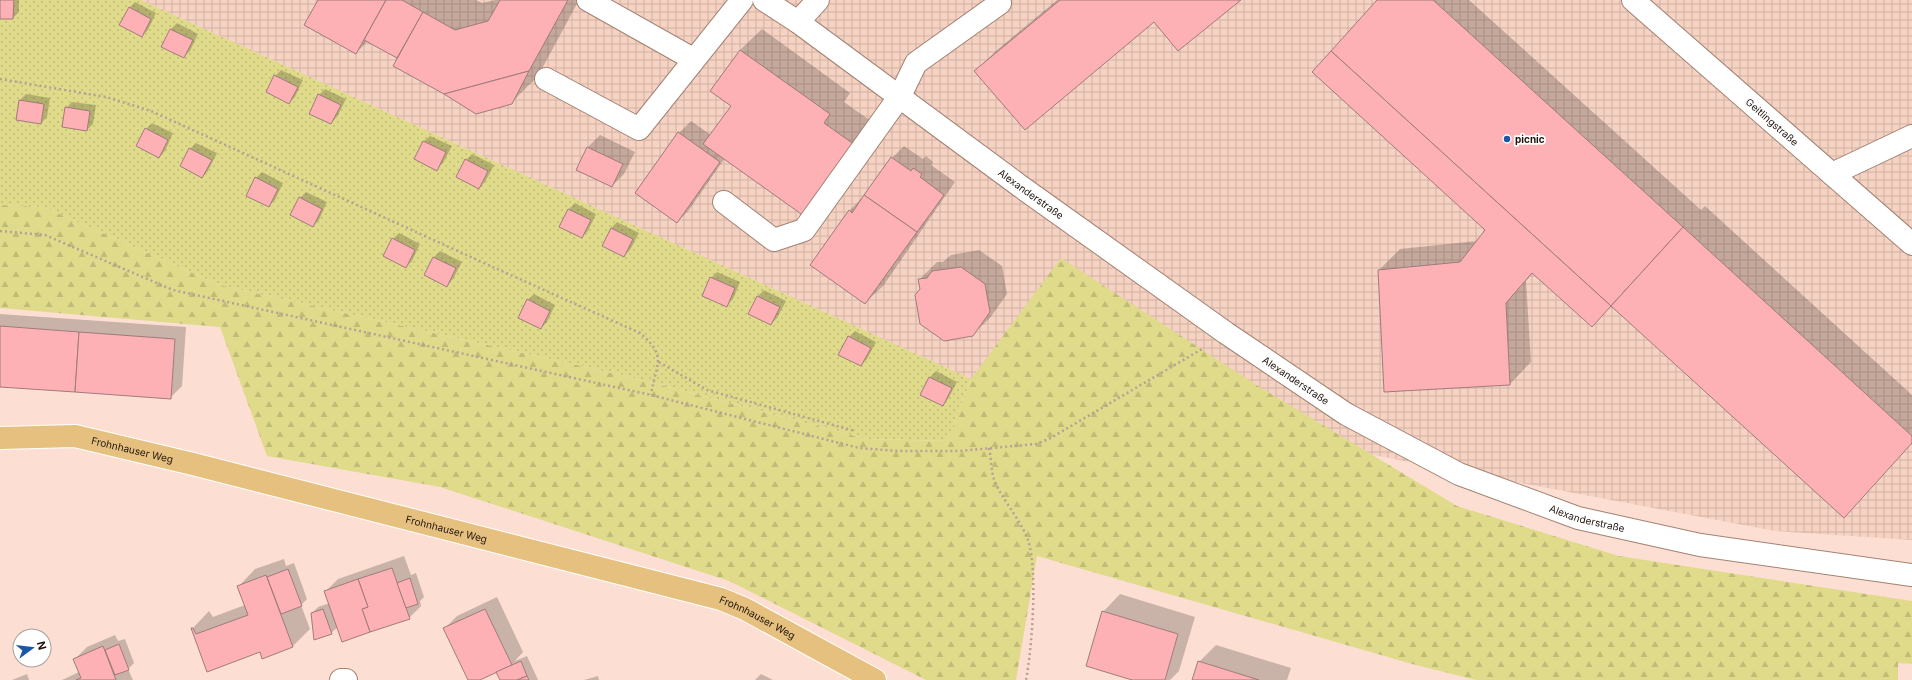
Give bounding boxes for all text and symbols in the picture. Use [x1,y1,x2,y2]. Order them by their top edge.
street label: Geitlingstraße [1744,96,1801,148]
place label: picnic [1515,133,1545,145]
marker: picnic [1502,134,1512,144]
street label: Alexanderstraße [996,166,1066,221]
street label: Alexanderstraße [1260,354,1332,407]
street label: Frohnhauser Weg [90,434,174,465]
street label: Alexanderstraße [1548,502,1626,534]
street label: Frohnhauser Weg [405,513,489,545]
street label: Frohnhauser Weg [718,593,797,641]
north arrow [12,628,52,668]
text: N [34,640,50,651]

